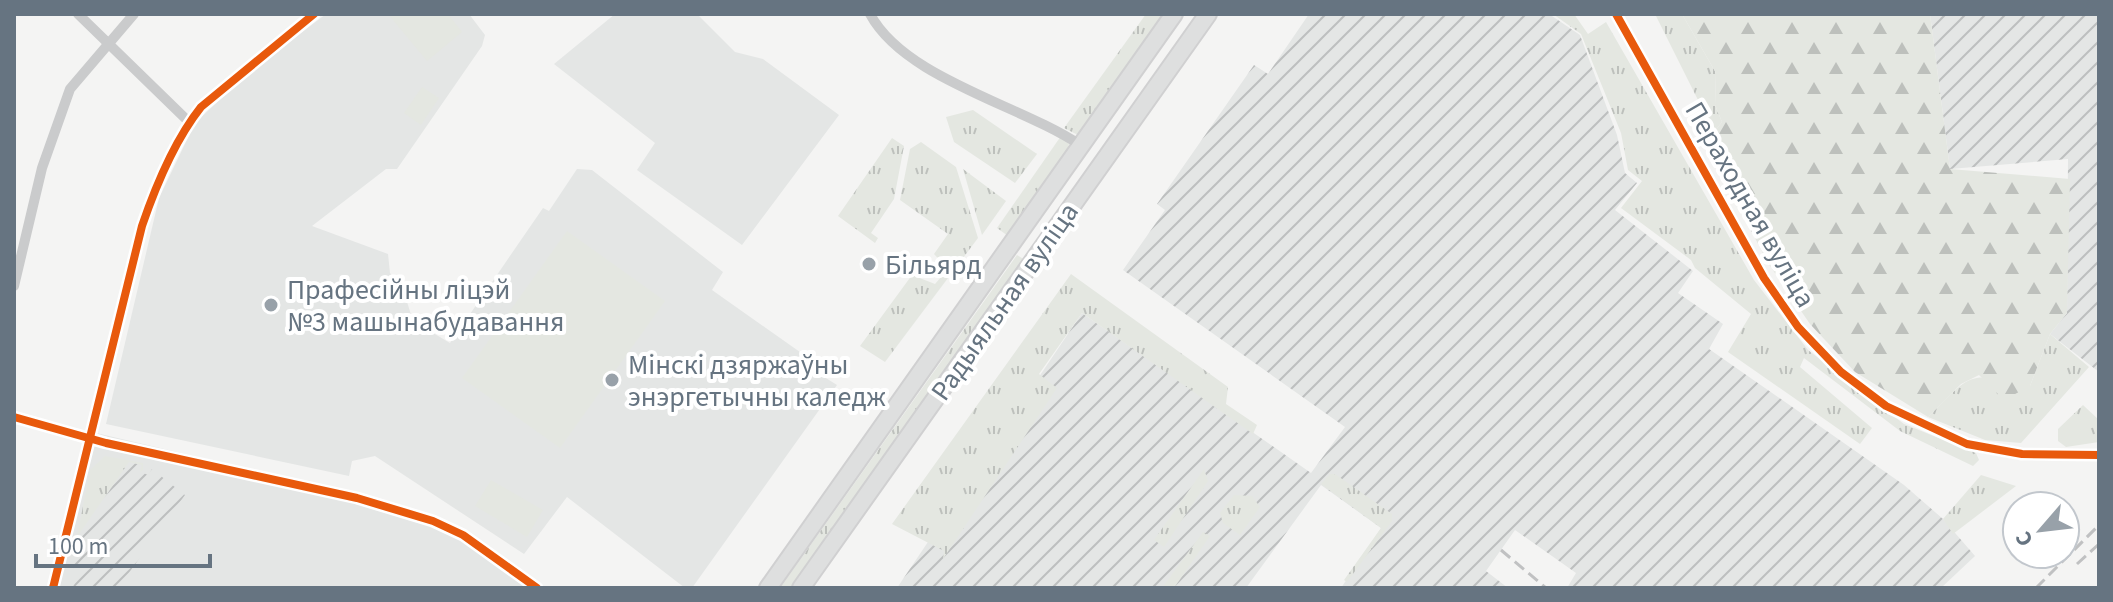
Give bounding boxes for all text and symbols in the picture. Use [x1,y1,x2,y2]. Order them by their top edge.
street label: Пераходная вуліца [1675,94,1825,315]
street label: Радыяльная вуліца [921,194,1088,409]
place label: Більярд [885,245,981,285]
marker: Більярд [860,255,878,273]
place label: Прафесійны ліцэй №3 машынабудавання [287,270,564,342]
marker: Прафесійны ліцэй №3 машынабудавання [262,296,280,314]
place label: Мінскі дзяржаўны энэргетычны каледж [628,345,886,417]
marker: Мінскі дзяржаўны энэргетычны каледж [603,371,621,389]
north arrow [2001,490,2081,570]
scale bar [36,518,210,568]
text: С [2007,526,2041,552]
text: 100 m [48,529,108,564]

